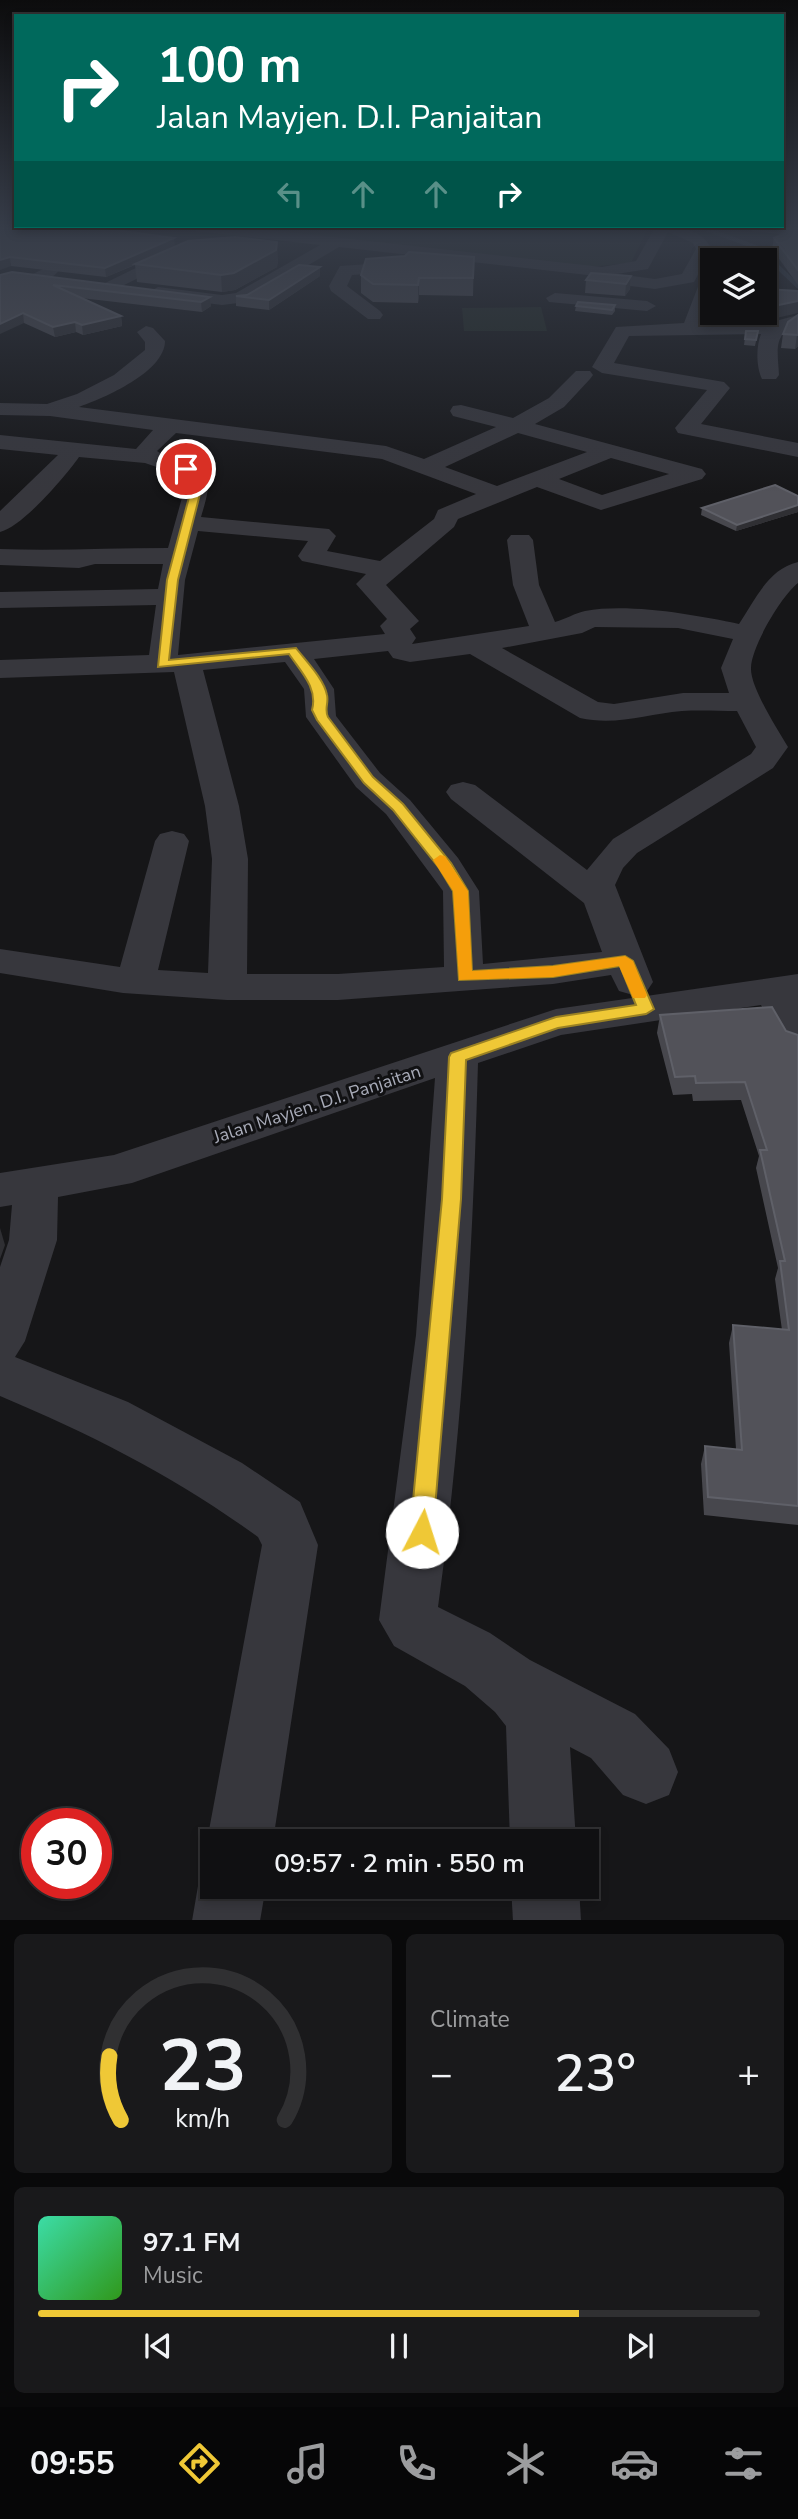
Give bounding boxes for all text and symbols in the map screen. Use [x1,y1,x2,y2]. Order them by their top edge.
text: 100 m [157,32,301,99]
icon: right [42,42,133,133]
text: Jalan Mayjen. D.I. Panjaitan [157,96,543,139]
icon: left [271,175,309,213]
icon: ahead [344,175,382,213]
icon: ahead [417,175,455,213]
icon: right [490,175,528,213]
map controls [700,248,777,325]
button: layers [700,248,777,325]
pin [156,439,216,499]
icon: arrive [167,450,205,488]
street label: Jalan Mayjen. D.I. Panjaitan [209,1059,424,1149]
position arrow [385,1495,459,1569]
speed limit sign: 30 [21,1808,112,1899]
text: 09:57 · 2 min · 550 m [274,1846,525,1881]
text: Climate [430,2004,510,2035]
text: 23 [159,2016,247,2116]
text: 23° [554,2038,636,2109]
text: − [430,2049,453,2100]
text: + [737,2049,760,2100]
text: km/h [175,2101,231,2135]
text: 97.1 FM [143,2225,240,2260]
text: Music [143,2260,203,2291]
icon: previous [139,2327,177,2365]
icon: pause [380,2327,418,2365]
icon: next [621,2327,659,2365]
icon: directions [175,2439,224,2488]
icon: music [283,2439,332,2488]
icon: phone [392,2439,441,2488]
icon: climate [501,2439,550,2488]
icon: car [610,2439,659,2488]
icon: filters [719,2439,768,2488]
text: 09:55 [30,2442,115,2485]

